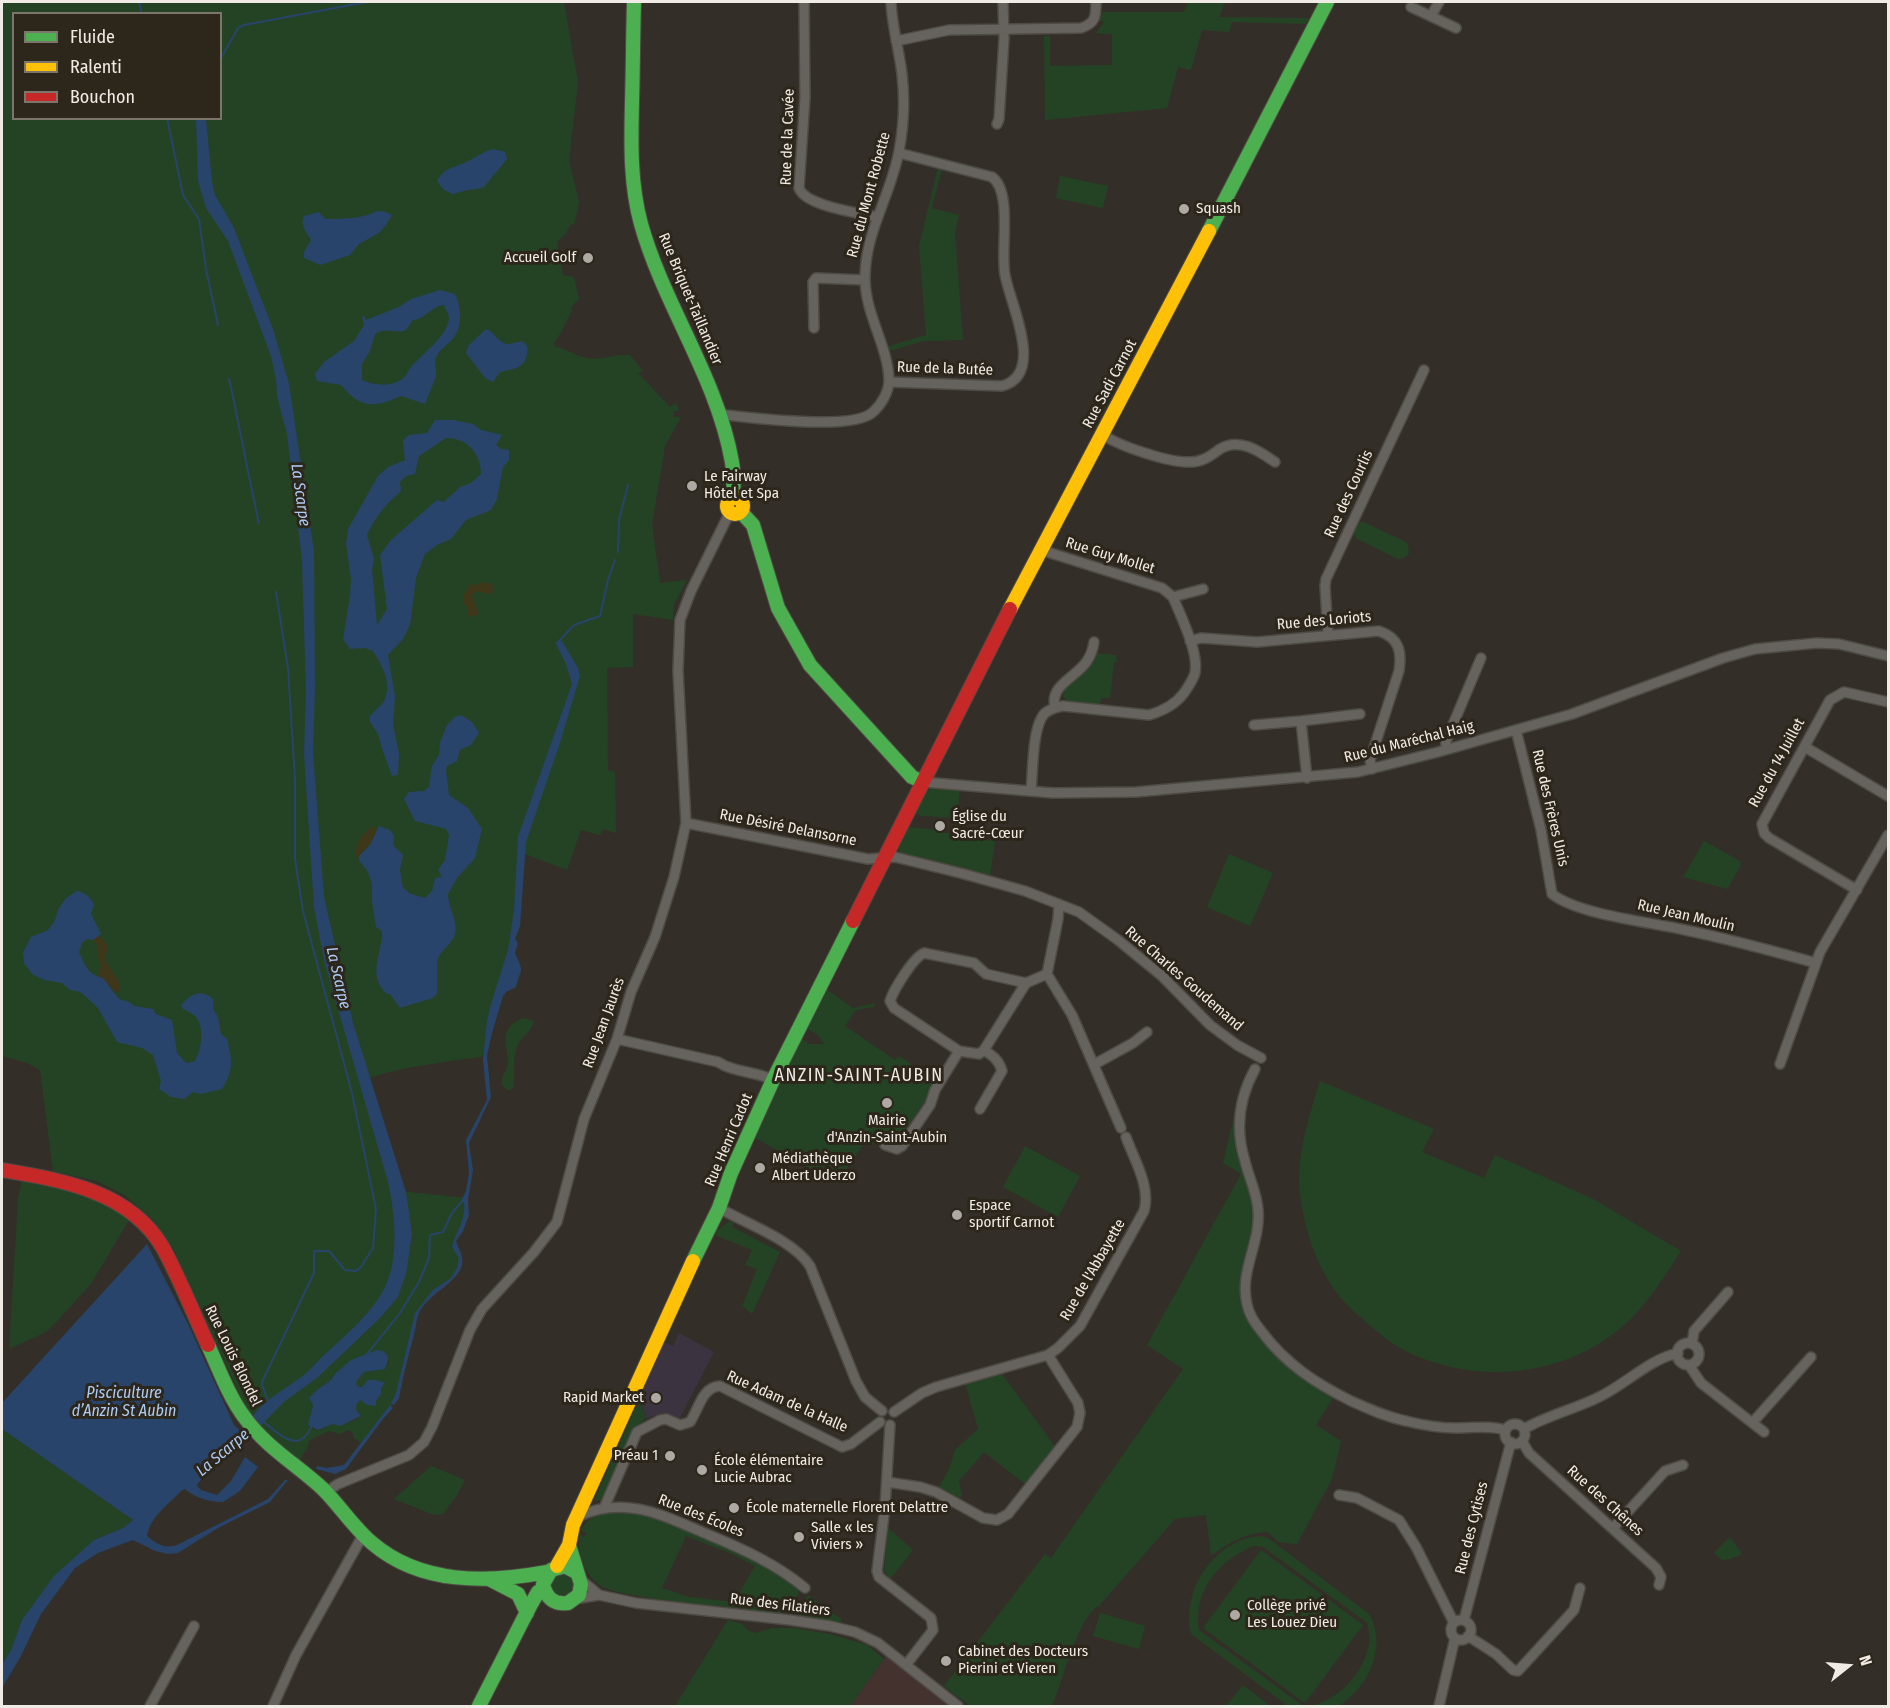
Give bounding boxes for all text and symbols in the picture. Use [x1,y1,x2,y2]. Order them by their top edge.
legend [12,12,222,120]
text: Fluide [70,26,115,48]
text: Ralenti [70,56,122,78]
text: Bouchon [70,86,135,108]
street label: Rue de la Cavée [777,88,799,186]
street label: Rue du Mont Robette [844,130,894,260]
place label: Squash [1196,200,1241,218]
marker: Squash [1177,202,1191,216]
street label: Rue Briquet-Taillandier [654,230,726,368]
place label: Accueil Golf [504,249,576,267]
marker: Accueil Golf [581,251,595,265]
street label: Rue Sadi Carnot [1079,337,1141,431]
street label: Rue de la Butée [897,358,993,380]
street label: Rue des Courlis [1321,447,1377,541]
water label: La Scarpe [286,463,314,527]
place label: Le Fairway Hôtel et Spa [704,468,779,503]
marker: Le Fairway Hôtel et Spa [685,479,699,493]
street label: Rue Guy Mollet [1063,534,1157,578]
street label: Rue des Loriots [1276,608,1372,634]
street label: Rue du 14 Juillet [1745,715,1809,811]
street label: Rue du Maréchal Haig [1342,717,1476,767]
street label: Rue des Frères Unis [1528,748,1572,868]
street label: Rue Désiré Delansorne [718,806,858,850]
place label: Église du Sacré-Cœur [952,808,1024,843]
marker: Église du Sacré-Cœur [933,819,947,833]
street label: Rue Jean Moulin [1636,896,1736,936]
street label: Rue Charles Goudemand [1121,923,1247,1035]
water label: La Scarpe [322,945,354,1011]
street label: Rue Jean Jaurès [579,975,629,1071]
district label: ANZIN-SAINT-AUBIN [774,1065,944,1087]
street label: Rue Henri Cadot [701,1091,757,1189]
marker: Mairie d'Anzin-Saint-Aubin [880,1096,894,1110]
place label: Mairie d'Anzin-Saint-Aubin [827,1112,947,1147]
place label: Médiathèque Albert Uderzo [772,1150,856,1185]
marker: Médiathèque Albert Uderzo [753,1161,767,1175]
place label: Espace sportif Carnot [969,1197,1054,1232]
marker: Espace sportif Carnot [950,1208,964,1222]
street label: Rue de l'Abbayette [1057,1216,1129,1324]
street label: Rue Louis Blondel [201,1303,265,1409]
street label: Rue Adam de la Halle [724,1367,850,1437]
water label: Pisciculture d’Anzin St Aubin [72,1384,176,1422]
place label: Rapid Market [563,1389,644,1407]
marker: Rapid Market [649,1391,663,1405]
water label: La Scarpe [193,1425,253,1481]
place label: Préau 1 [614,1447,658,1465]
marker: Préau 1 [663,1449,677,1463]
place label: École élémentaire Lucie Aubrac [714,1452,823,1487]
street label: Rue des Chênes [1563,1462,1647,1540]
marker: École élémentaire Lucie Aubrac [695,1463,709,1477]
street label: Rue des Cytises [1452,1480,1492,1576]
street label: Rue des Écoles [656,1491,746,1541]
place label: École maternelle Florent Delattre [746,1499,948,1517]
marker: École maternelle Florent Delattre [727,1501,741,1515]
place label: Salle « les Viviers » [811,1519,874,1554]
marker: Salle « les Viviers » [792,1530,806,1544]
street label: Rue des Filatiers [729,1590,831,1620]
place label: Collège privé Les Louez Dieu [1247,1597,1337,1632]
marker: Collège privé Les Louez Dieu [1228,1608,1242,1622]
north arrow [1818,1636,1878,1696]
place label: Cabinet des Docteurs Pierini et Vieren [958,1643,1088,1678]
text: N [1855,1653,1876,1668]
marker: Cabinet des Docteurs Pierini et Vieren [939,1654,953,1668]

